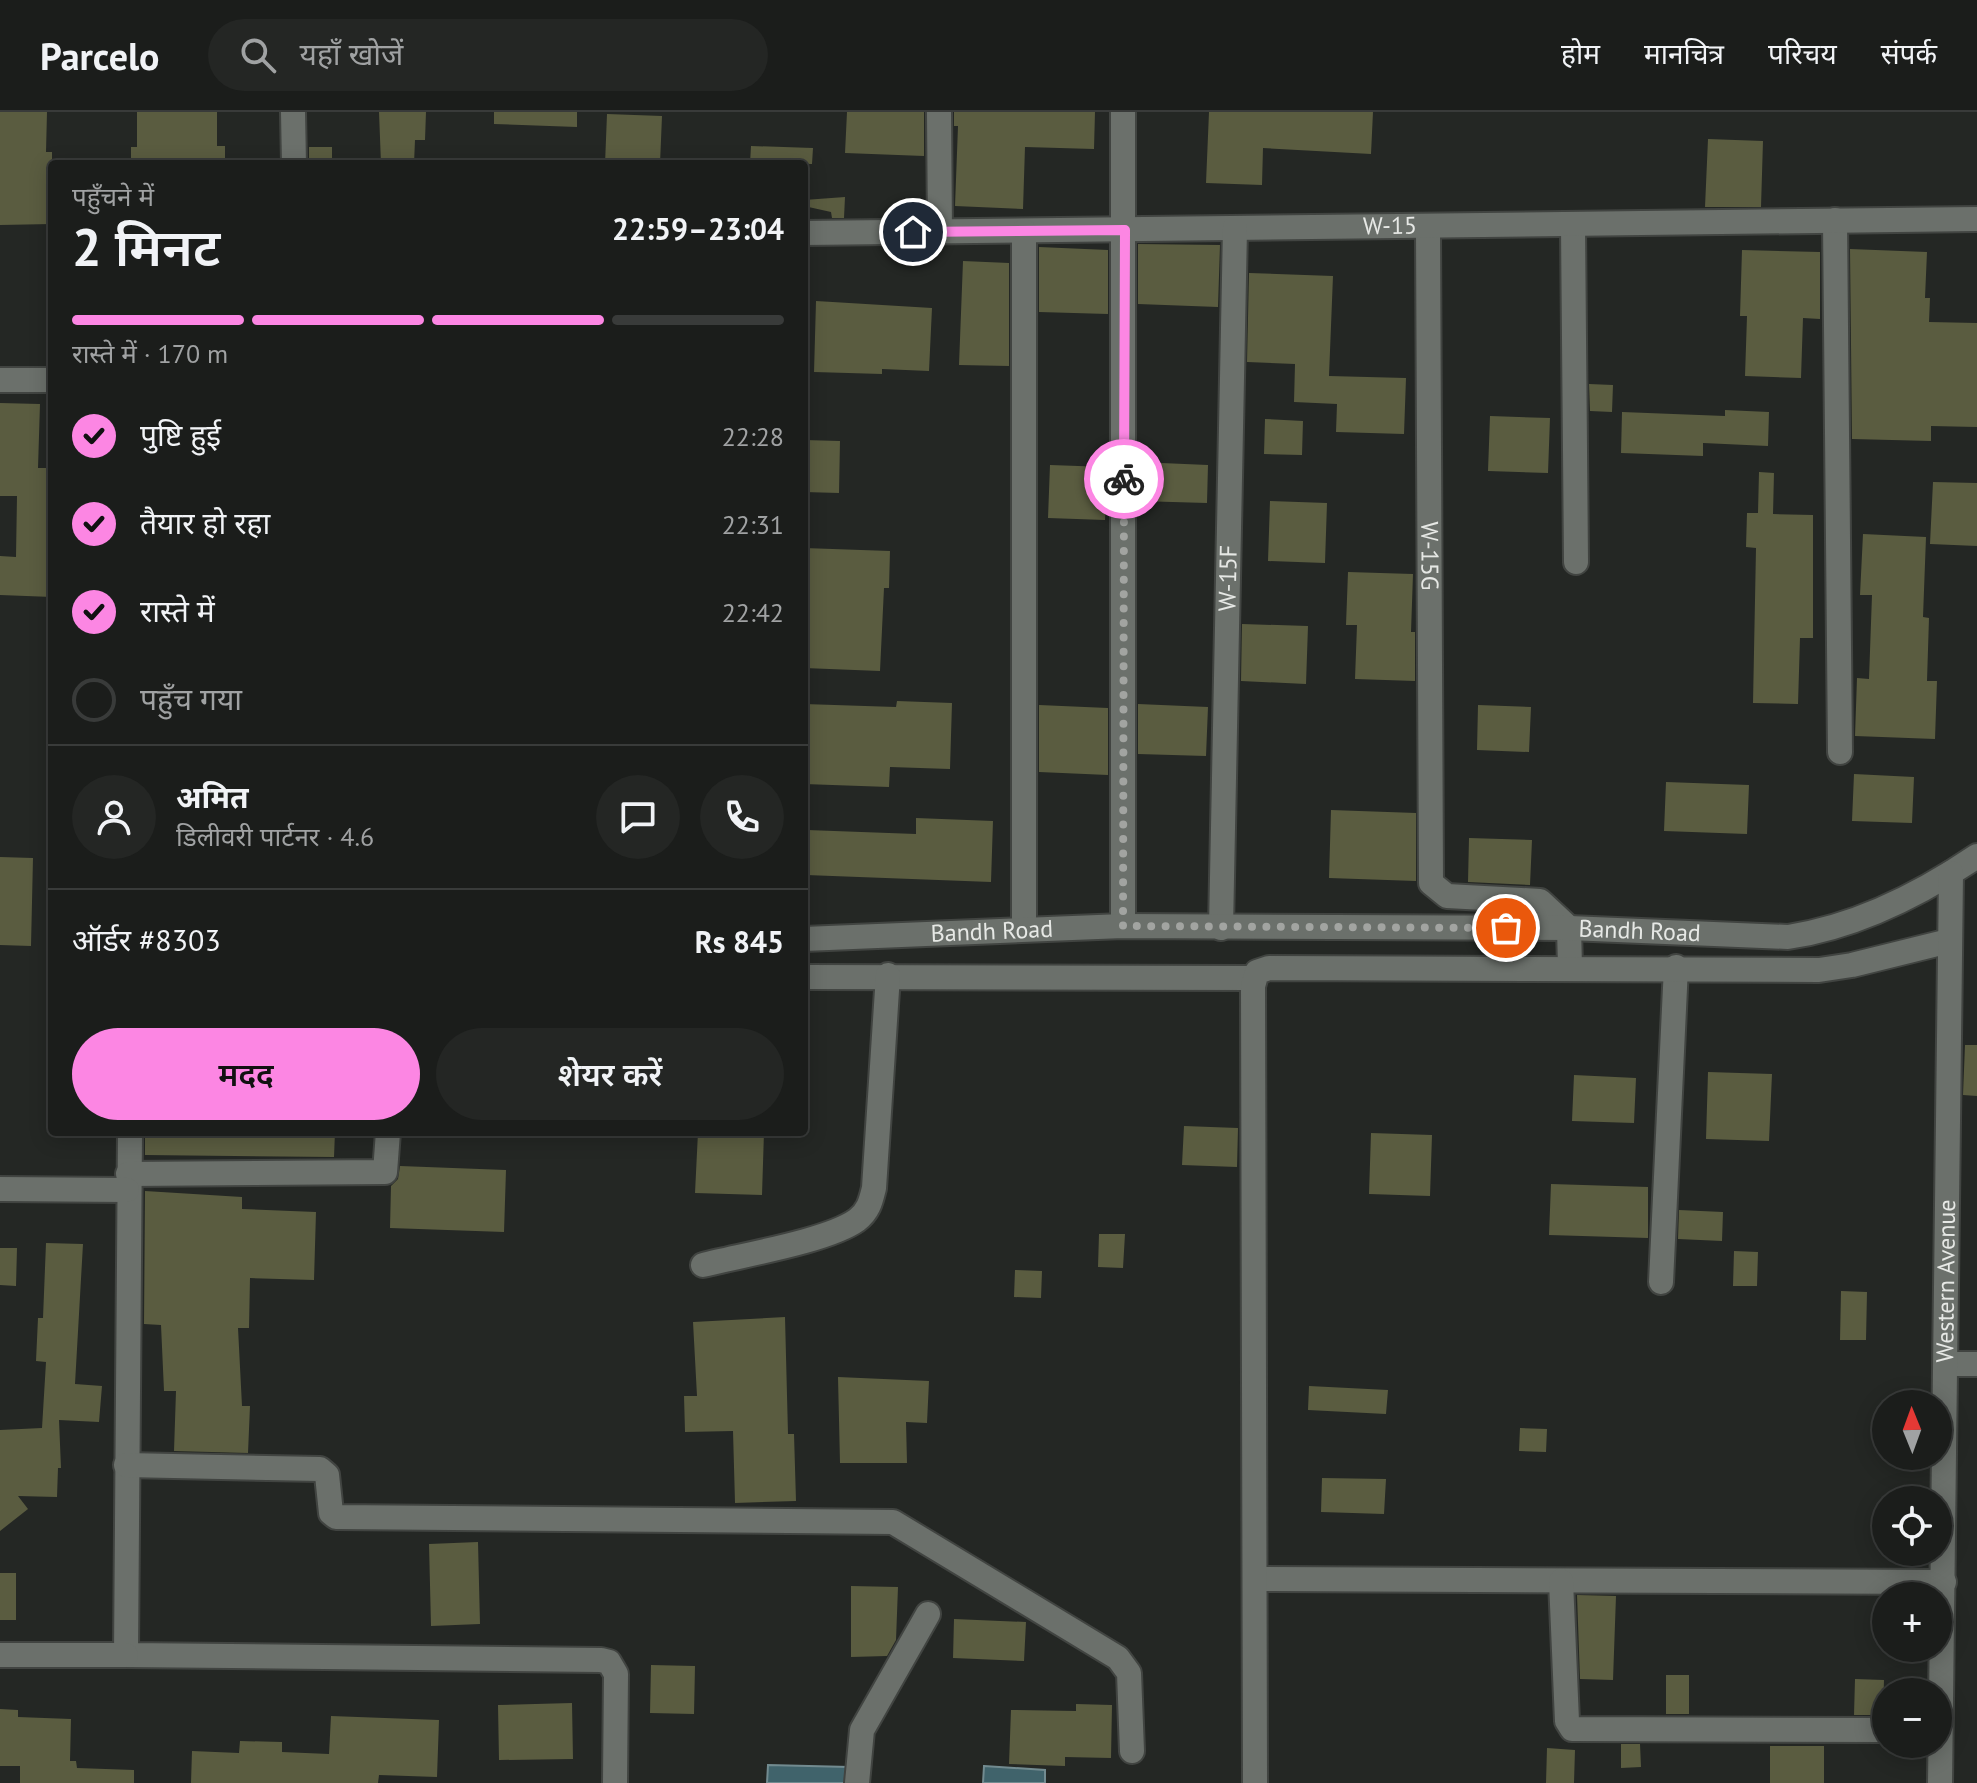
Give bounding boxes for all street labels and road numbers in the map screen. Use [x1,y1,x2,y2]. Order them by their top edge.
street label: W-15 [1363,210,1417,241]
street label: W-15G [1414,522,1446,590]
street label: W-15F [1211,544,1244,612]
street label: Bandh Road [1578,912,1701,948]
street label: Bandh Road [930,913,1054,949]
street label: Western Avenue [1929,1199,1962,1363]

